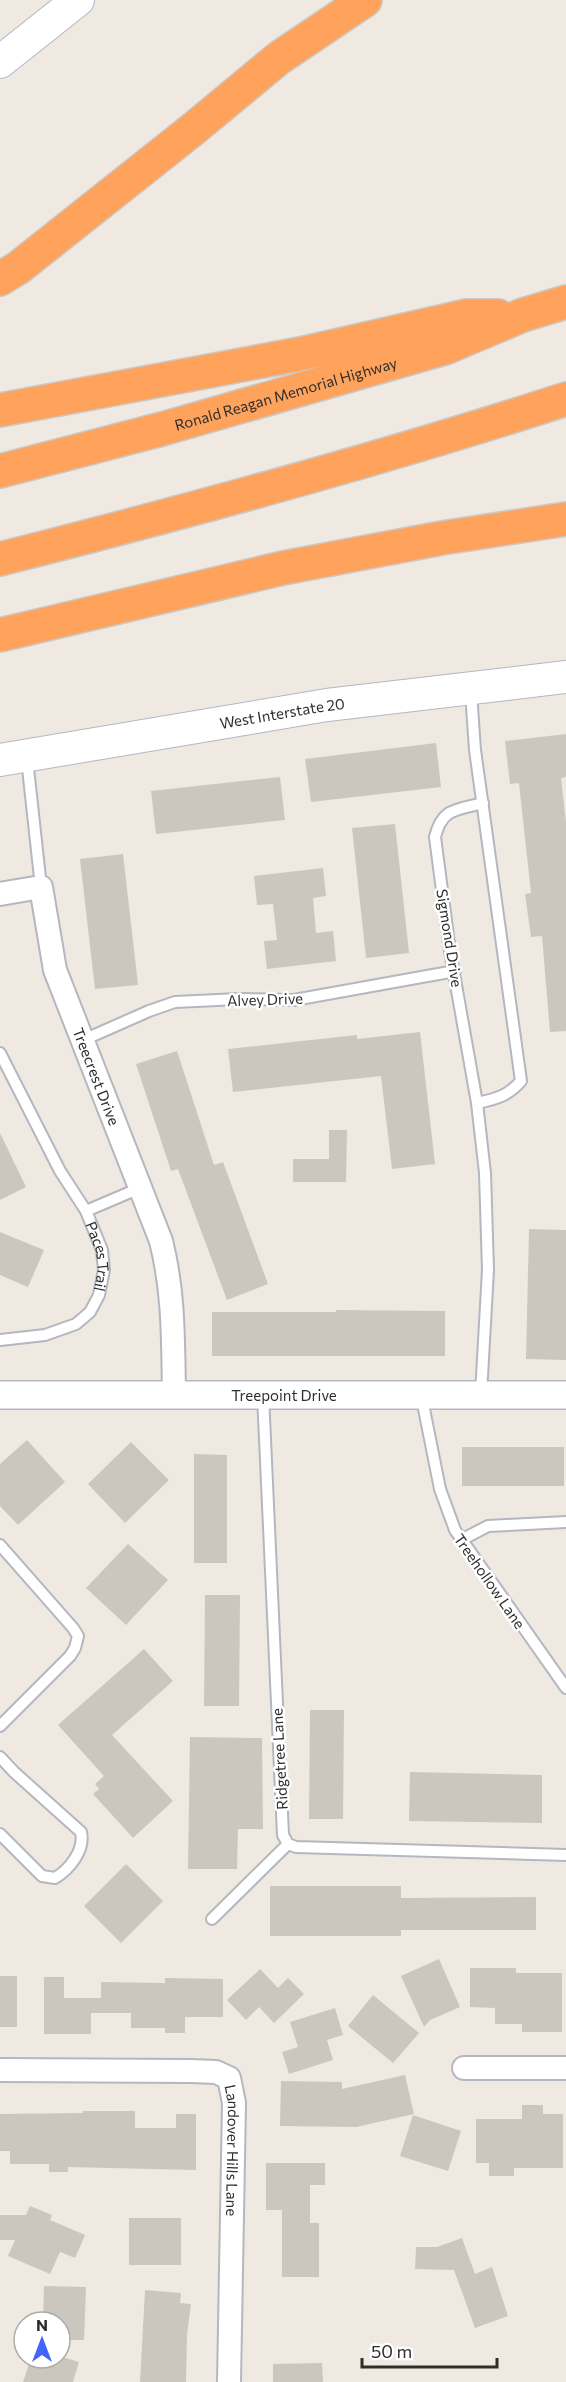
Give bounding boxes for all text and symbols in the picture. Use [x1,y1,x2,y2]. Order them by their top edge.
street label: Ronald Reagan Memorial Highway [172,353,399,434]
street label: West Interstate 20 [218,694,345,732]
street label: Sigmond Drive [433,888,467,988]
street label: Alvey Drive [227,989,303,1009]
street label: Treecrest Drive [69,1025,124,1128]
street label: Paces Trail [82,1219,113,1293]
street label: Treepoint Drive [231,1386,337,1404]
street label: Treehollow Lane [451,1530,529,1632]
street label: Ridgetree Lane [267,1708,291,1810]
street label: Landover Hills Lane [221,2083,243,2216]
north arrow [12,2310,72,2370]
text: N [36,2315,48,2334]
scale bar [362,2331,497,2369]
text: 50 m [371,2340,412,2362]

